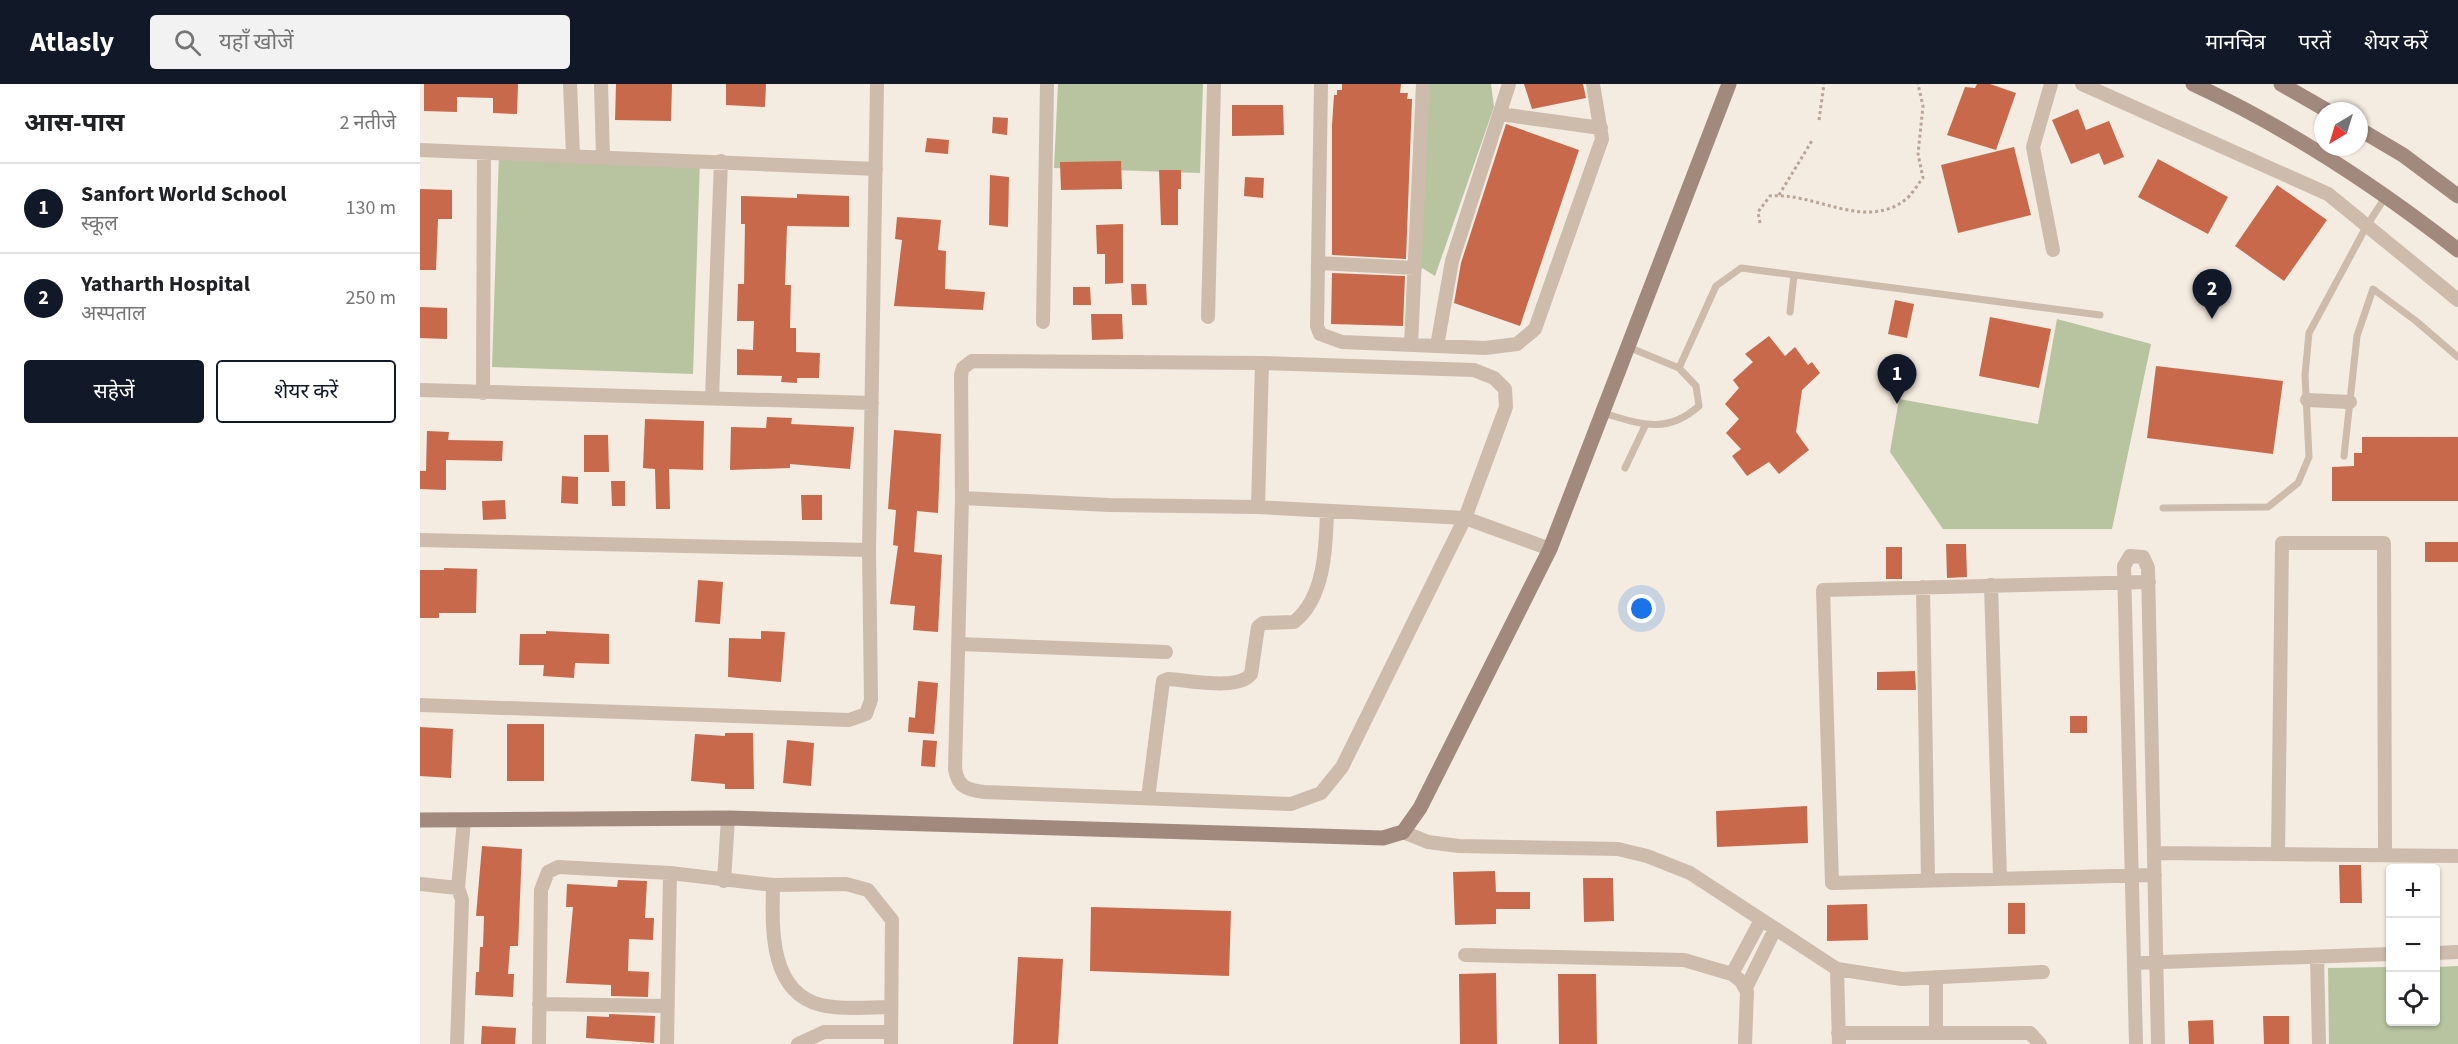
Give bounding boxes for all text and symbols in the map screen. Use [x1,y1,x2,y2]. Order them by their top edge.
search box [150,15,570,69]
text: Atlasly [30,22,114,62]
icon: search [171,26,204,59]
text: यहाँ खोजें [219,26,294,58]
text: मानचित्र [2206,27,2266,57]
text: परतें [2299,27,2331,57]
text: शेयर करें [2364,27,2428,57]
north arrow [2314,102,2368,156]
text: आस-पास [24,104,124,141]
text: 2 नतीजे [340,109,396,137]
text: Sanfort World School [81,178,286,210]
text: 1 [38,194,49,222]
text: 130 m [346,194,396,222]
text: स्कूल [81,210,118,238]
text: Yatharth Hospital [81,268,250,300]
pin: 2 [2192,270,2232,319]
text: 2 [38,284,49,312]
text: 250 m [346,284,396,312]
text: अस्पताल [81,300,146,328]
pin: 1 [1878,354,1916,404]
button: सहेजें [24,360,204,423]
button: शेयर करें [216,360,396,423]
your location [1627,594,1656,623]
map controls [2386,864,2440,1026]
button: + [2386,864,2440,918]
button: − [2386,918,2440,972]
button: locate [2386,972,2440,1026]

